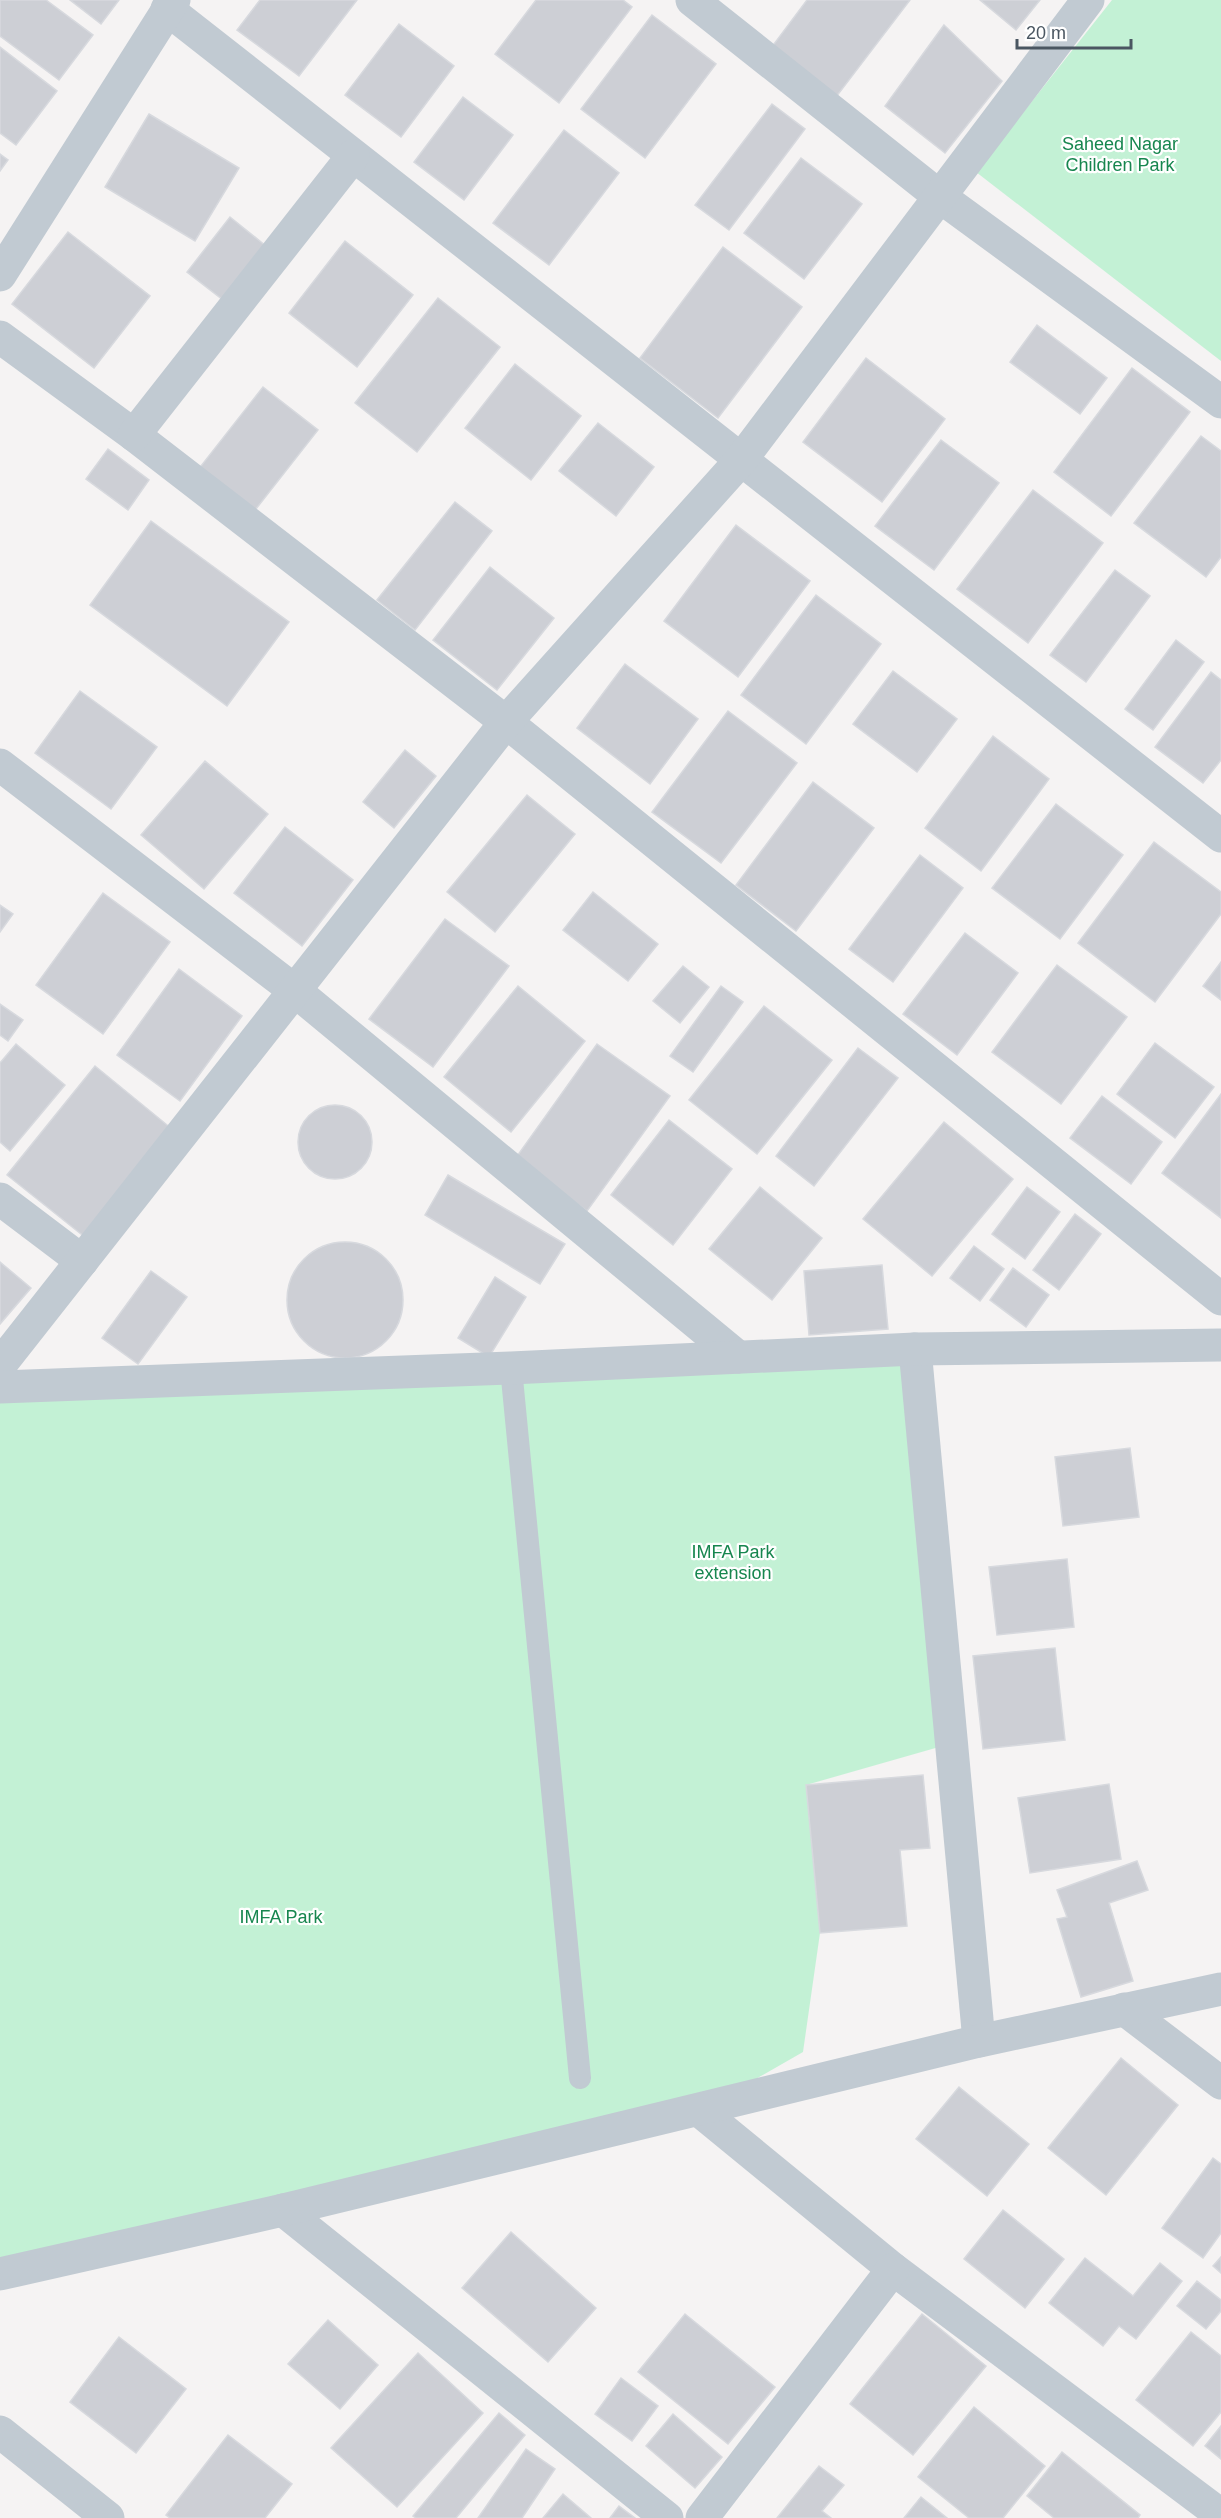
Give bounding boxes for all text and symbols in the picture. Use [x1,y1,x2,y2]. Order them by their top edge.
scale bar [1017,12,1131,50]
text: 20 m [1026,23,1066,43]
park label: Saheed Nagar Children Park [1062,134,1178,175]
park label: IMFA Park extension [691,1542,776,1583]
park label: IMFA Park [239,1907,324,1927]

